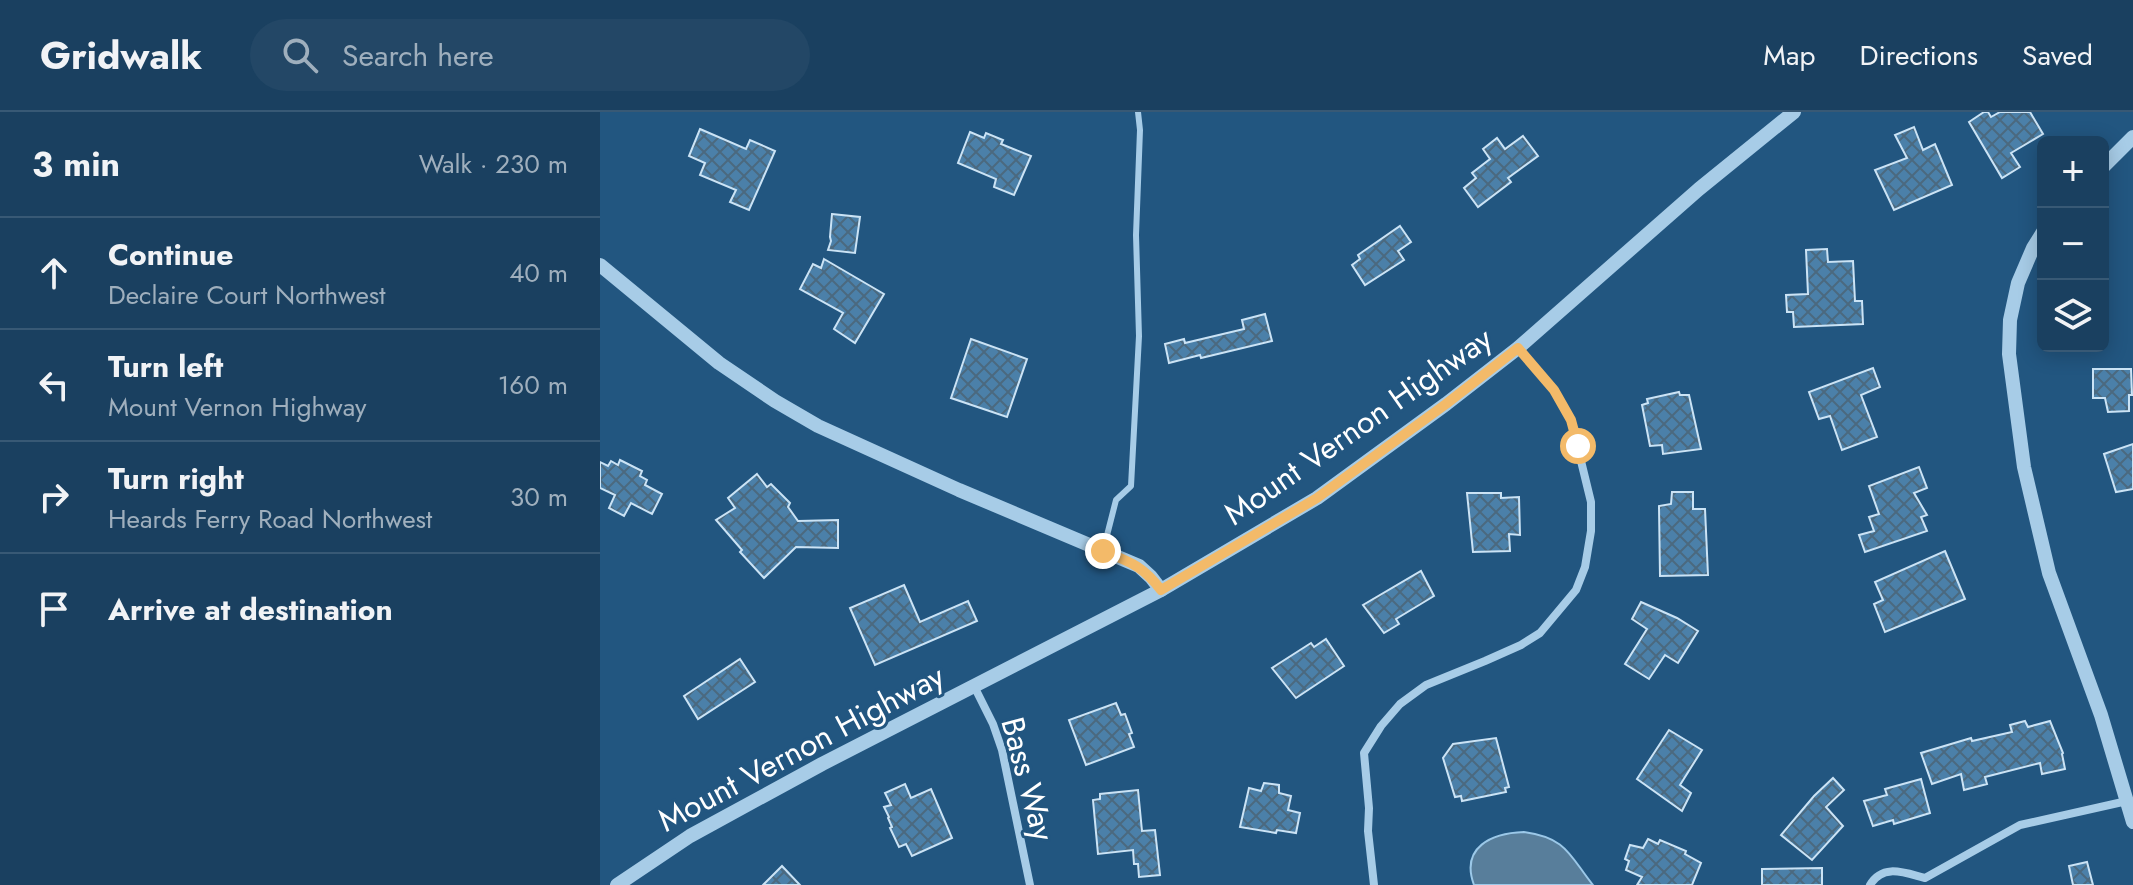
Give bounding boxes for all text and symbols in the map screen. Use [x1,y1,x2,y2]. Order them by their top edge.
search box [250,19,810,91]
text: Gridwalk [40,28,202,83]
icon: search [278,33,322,77]
text: Search here [342,34,494,77]
text: Map [1763,35,1815,76]
text: Directions [1859,35,1978,76]
text: Saved [2022,35,2093,76]
map controls [2037,136,2109,352]
button: + [2037,136,2109,208]
text: 3 min [32,140,120,189]
text: Walk · 230 m [419,145,568,183]
button: − [2037,208,2109,280]
text: Continue [108,233,234,276]
icon: ahead [32,251,76,295]
text: 40 m [509,254,568,292]
text: Declaire Court Northwest [108,276,386,314]
button: layers [2037,280,2109,352]
street label: Mount Vernon Highway [1215,315,1502,536]
text: Turn left [108,345,223,388]
icon: left [32,363,76,407]
text: 160 m [498,366,568,404]
text: Mount Vernon Highway [108,388,366,426]
route start [1560,428,1596,464]
text: Turn right [108,457,244,500]
icon: right [32,475,76,519]
text: 30 m [510,478,568,516]
text: Heards Ferry Road Northwest [108,500,432,538]
route end [1085,533,1121,569]
icon: arrive [32,587,76,631]
text: Arrive at destination [108,588,393,631]
street label: Mount Vernon Highway [650,653,953,843]
street label: Bass Way [989,712,1067,847]

